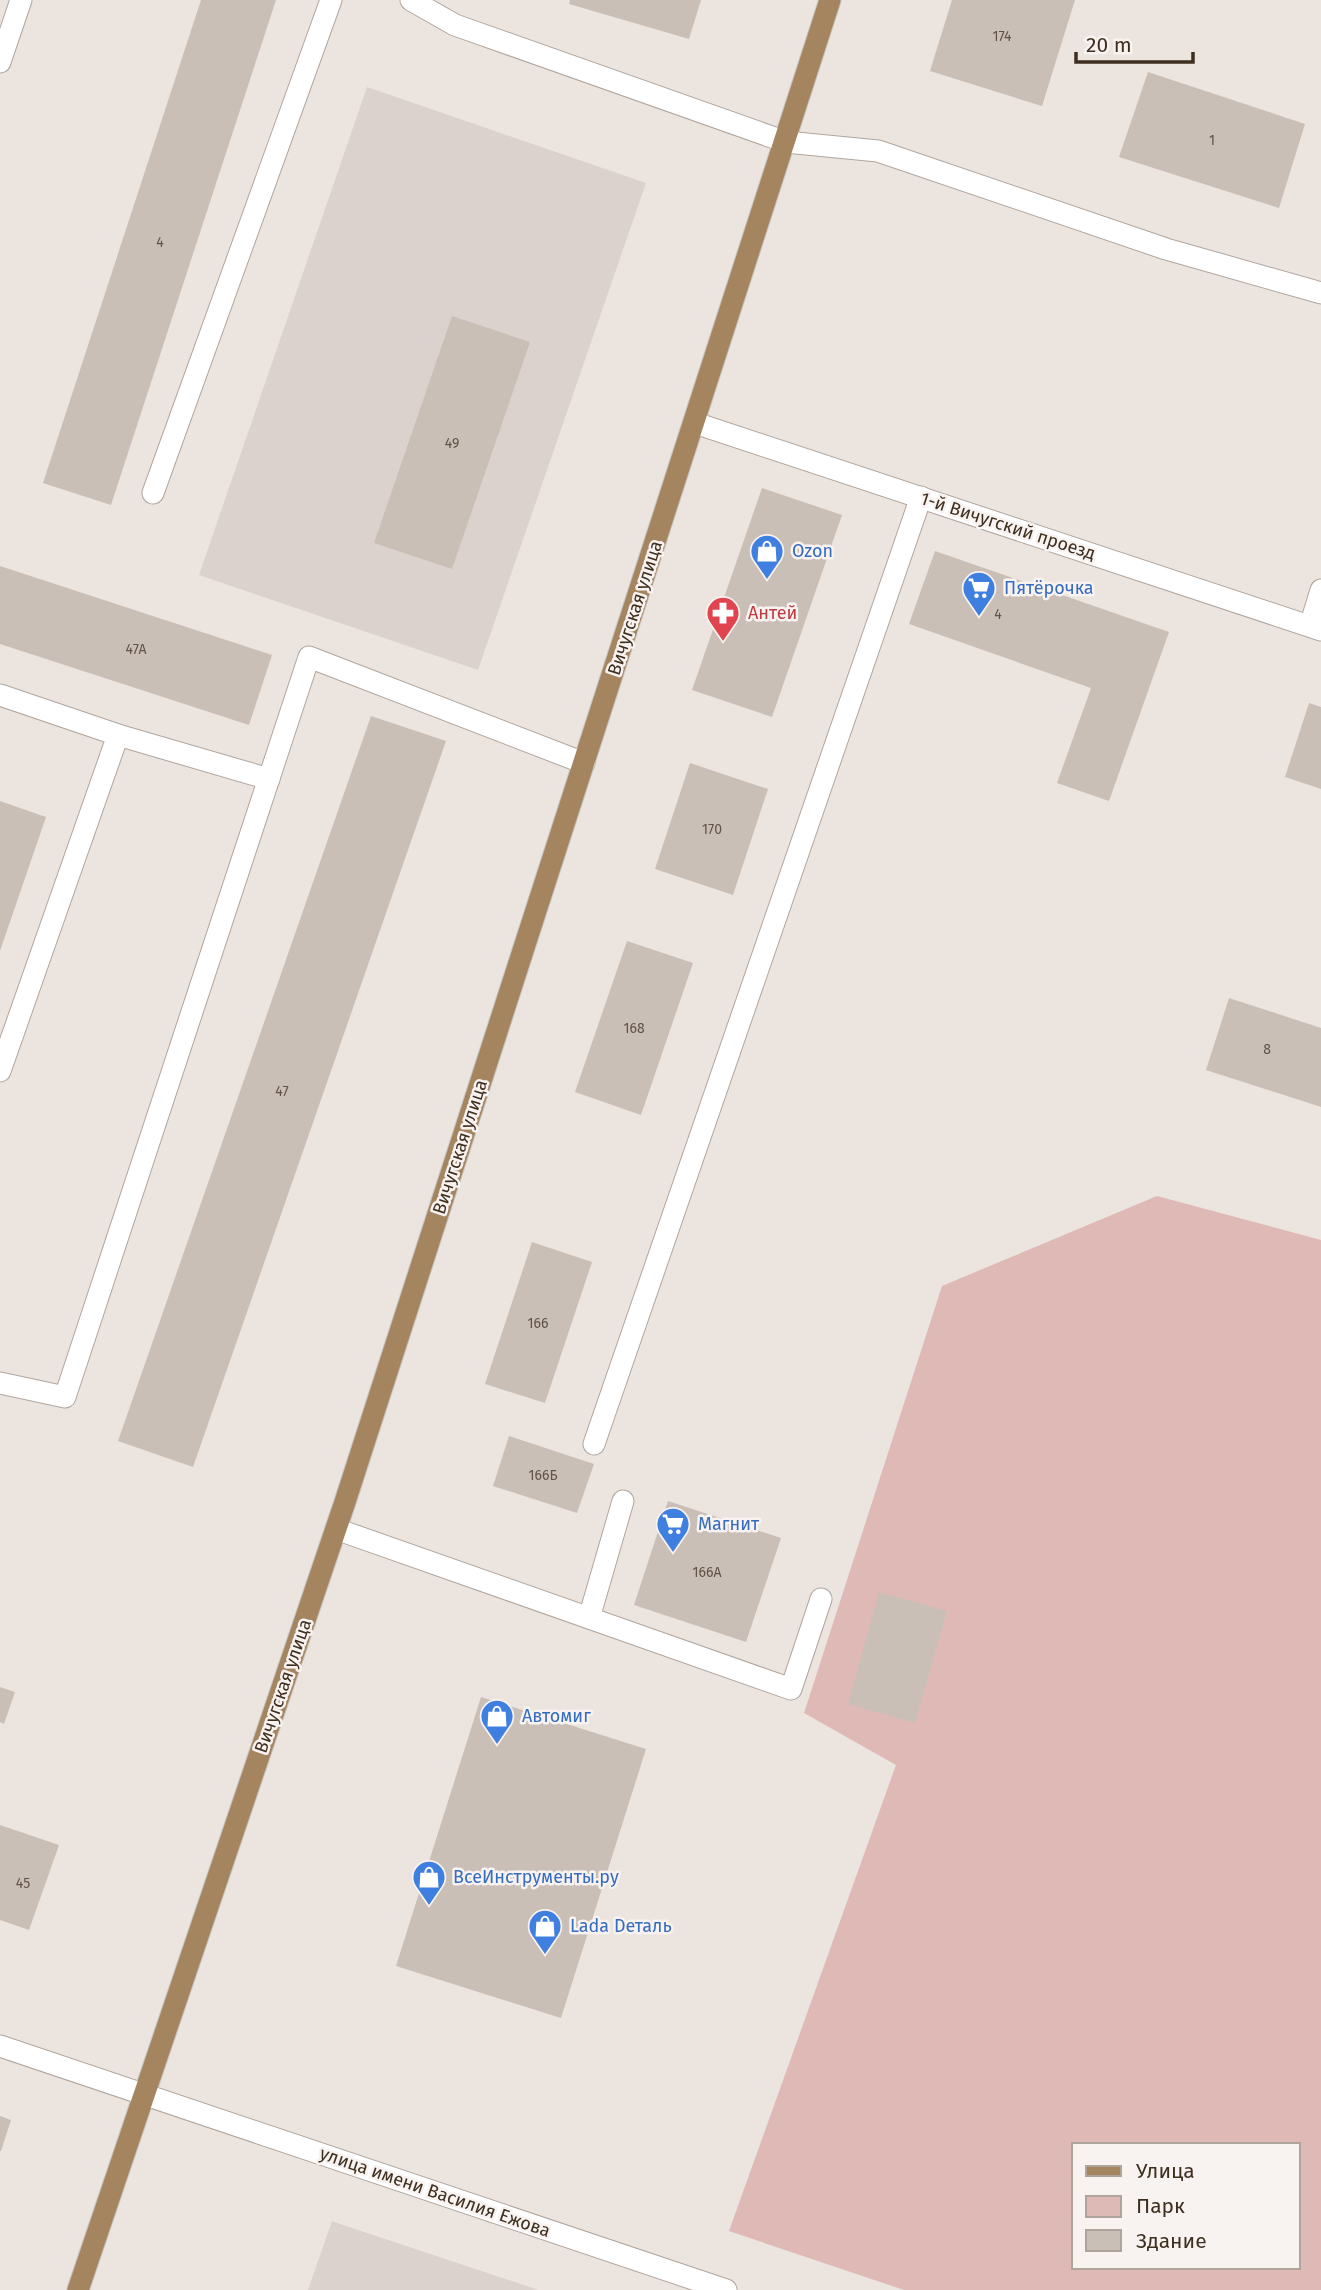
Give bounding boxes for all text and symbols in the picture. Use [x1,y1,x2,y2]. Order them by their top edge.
scale bar [1076,21,1193,65]
house number: 174 [992,28,1012,45]
text: 20 m [1086,32,1132,58]
house number: 1 [1209,132,1215,149]
house number: 4 [156,234,164,251]
house number: 49 [445,435,459,452]
street label: 1-й Вичугский проезд [918,487,1098,565]
shop icon: Ozon [748,532,786,581]
street label: Вичугская улица [603,538,667,678]
place label: Ozon [792,540,833,562]
supermarket icon: Пятёрочка [960,569,998,618]
place label: Пятёрочка [1004,577,1094,599]
pharmacy icon: Антей [704,594,742,643]
place label: Антей [748,602,797,624]
house number: 4 [994,606,1002,623]
house number: 47А [126,641,146,658]
house number: 170 [702,821,722,838]
house number: 168 [623,1020,645,1037]
house number: 8 [1263,1041,1271,1058]
street label: Вичугская улица [428,1077,492,1217]
house number: 47 [275,1083,289,1100]
house number: 166 [528,1315,549,1332]
house number: 166Б [528,1467,558,1484]
supermarket icon: Магнит [654,1505,692,1554]
place label: Магнит [698,1513,760,1535]
house number: 166А [692,1564,722,1581]
street label: Вичугская улица [250,1616,316,1756]
shop icon: Автомиг [478,1697,516,1746]
place label: Автомиг [522,1705,591,1727]
shop icon: ВсеИнструменты.ру [410,1858,448,1907]
place label: ВсеИнструменты.ру [453,1866,619,1888]
house number: 45 [16,1875,30,1892]
shop icon: Lada Dеталь [526,1907,564,1956]
place label: Lada Dеталь [570,1915,672,1937]
street label: улица имени Василия Ежова [317,2142,553,2242]
legend [1072,2143,1300,2269]
text: Улица [1136,2158,1195,2184]
text: Парк [1136,2193,1185,2219]
text: Здание [1136,2228,1207,2254]

